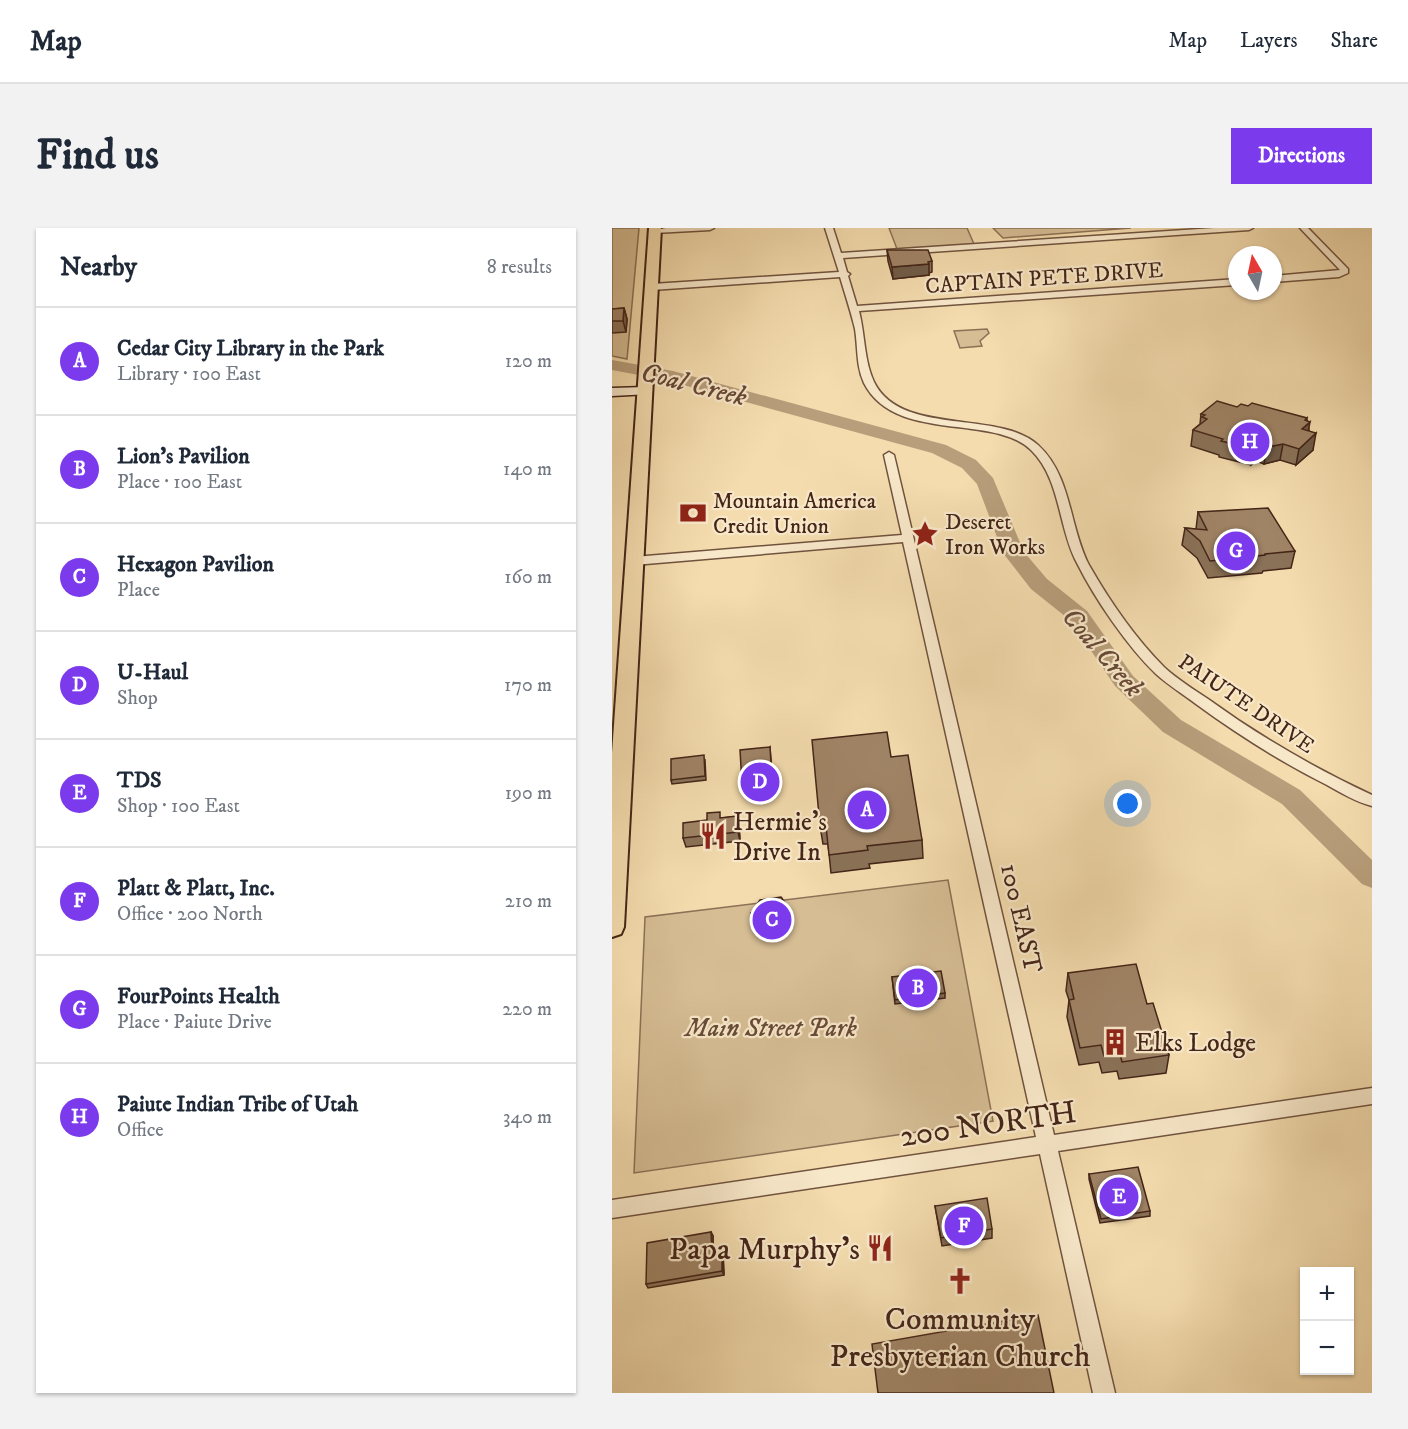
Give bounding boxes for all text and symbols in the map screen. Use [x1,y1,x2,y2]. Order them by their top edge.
text: Map [30,24,82,59]
text: Map [1168,28,1207,54]
text: Layers [1240,28,1298,54]
text: Share [1331,28,1378,54]
button: Directions [1231,128,1372,184]
text: Find us [36,130,159,182]
north arrow [1228,246,1282,300]
text: Nearby [60,251,137,284]
text: 8 results [487,255,552,280]
street label: CAPTAIN PETE DRIVE [924,257,1164,300]
text: Cedar City Library in the Park [117,335,384,362]
text: A [73,349,86,374]
text: 120 m [505,349,552,374]
water label: Coal Creek [637,355,751,415]
text: Library · 100 East [117,362,261,387]
pin: H [1230,420,1270,464]
text: Lion's Pavilion [117,443,250,470]
text: B [73,457,86,482]
text: 140 m [503,457,552,482]
text: Place · 100 East [117,470,242,495]
place label: Mountain America Credit Union [713,488,877,540]
bank icon: Mountain America Credit Union [678,498,708,528]
place label: Deseret Iron Works [945,509,1045,561]
place icon: Deseret Iron Works [910,519,940,549]
pin: G [1216,528,1256,574]
text: Hexagon Pavilion [117,551,274,578]
text: C [73,565,86,590]
text: 160 m [504,565,552,590]
text: Place [117,578,160,603]
water label: Coal Creek [1054,601,1151,705]
street label: PAIUTE DRIVE [1173,649,1319,760]
text: U-Haul [117,659,188,686]
text: D [72,673,87,698]
text: 170 m [504,673,552,698]
text: Shop [117,686,158,711]
pin: D [740,760,780,804]
text: TDS [117,767,162,794]
text: E [72,781,87,806]
text: 190 m [505,781,552,806]
pin: A [848,788,886,832]
your location [1113,789,1142,818]
text: Shop · 100 East [117,794,240,819]
place label: Hermie's Drive In [733,806,827,869]
restaurant icon: Hermie's Drive In [698,821,728,851]
street label: 100 EAST [992,860,1049,977]
text: Platt & Platt, Inc. [117,875,275,902]
text: F [73,889,86,914]
text: 210 m [505,889,552,914]
pin: C [752,898,792,942]
text: Office · 200 North [117,902,263,927]
pin: B [898,966,938,1011]
text: FourPoints Health [117,983,280,1010]
text: G [73,997,86,1022]
text: 220 m [502,997,552,1022]
text: Place · Paiute Drive [117,1010,272,1035]
park label: Main Street Park [683,1012,857,1045]
building icon: Elks Lodge [1100,1027,1130,1057]
place label: Elks Lodge [1135,1027,1256,1060]
text: Paiute Indian Tribe of Utah [117,1091,358,1118]
street label: 200 NORTH [898,1093,1079,1157]
text: H [71,1105,88,1130]
text: 340 m [503,1105,552,1130]
text: Office [117,1118,164,1143]
pin: E [1100,1174,1138,1220]
pin: F [944,1204,984,1248]
place label: Papa Murphy's [669,1230,860,1270]
restaurant icon: Papa Murphy's [865,1233,895,1263]
church icon: Community Presbyterian Church [945,1266,975,1296]
map controls [1300,1267,1354,1375]
button: + [1300,1267,1354,1321]
place label: Community Presbyterian Church [829,1300,1091,1377]
button: − [1300,1321,1354,1375]

